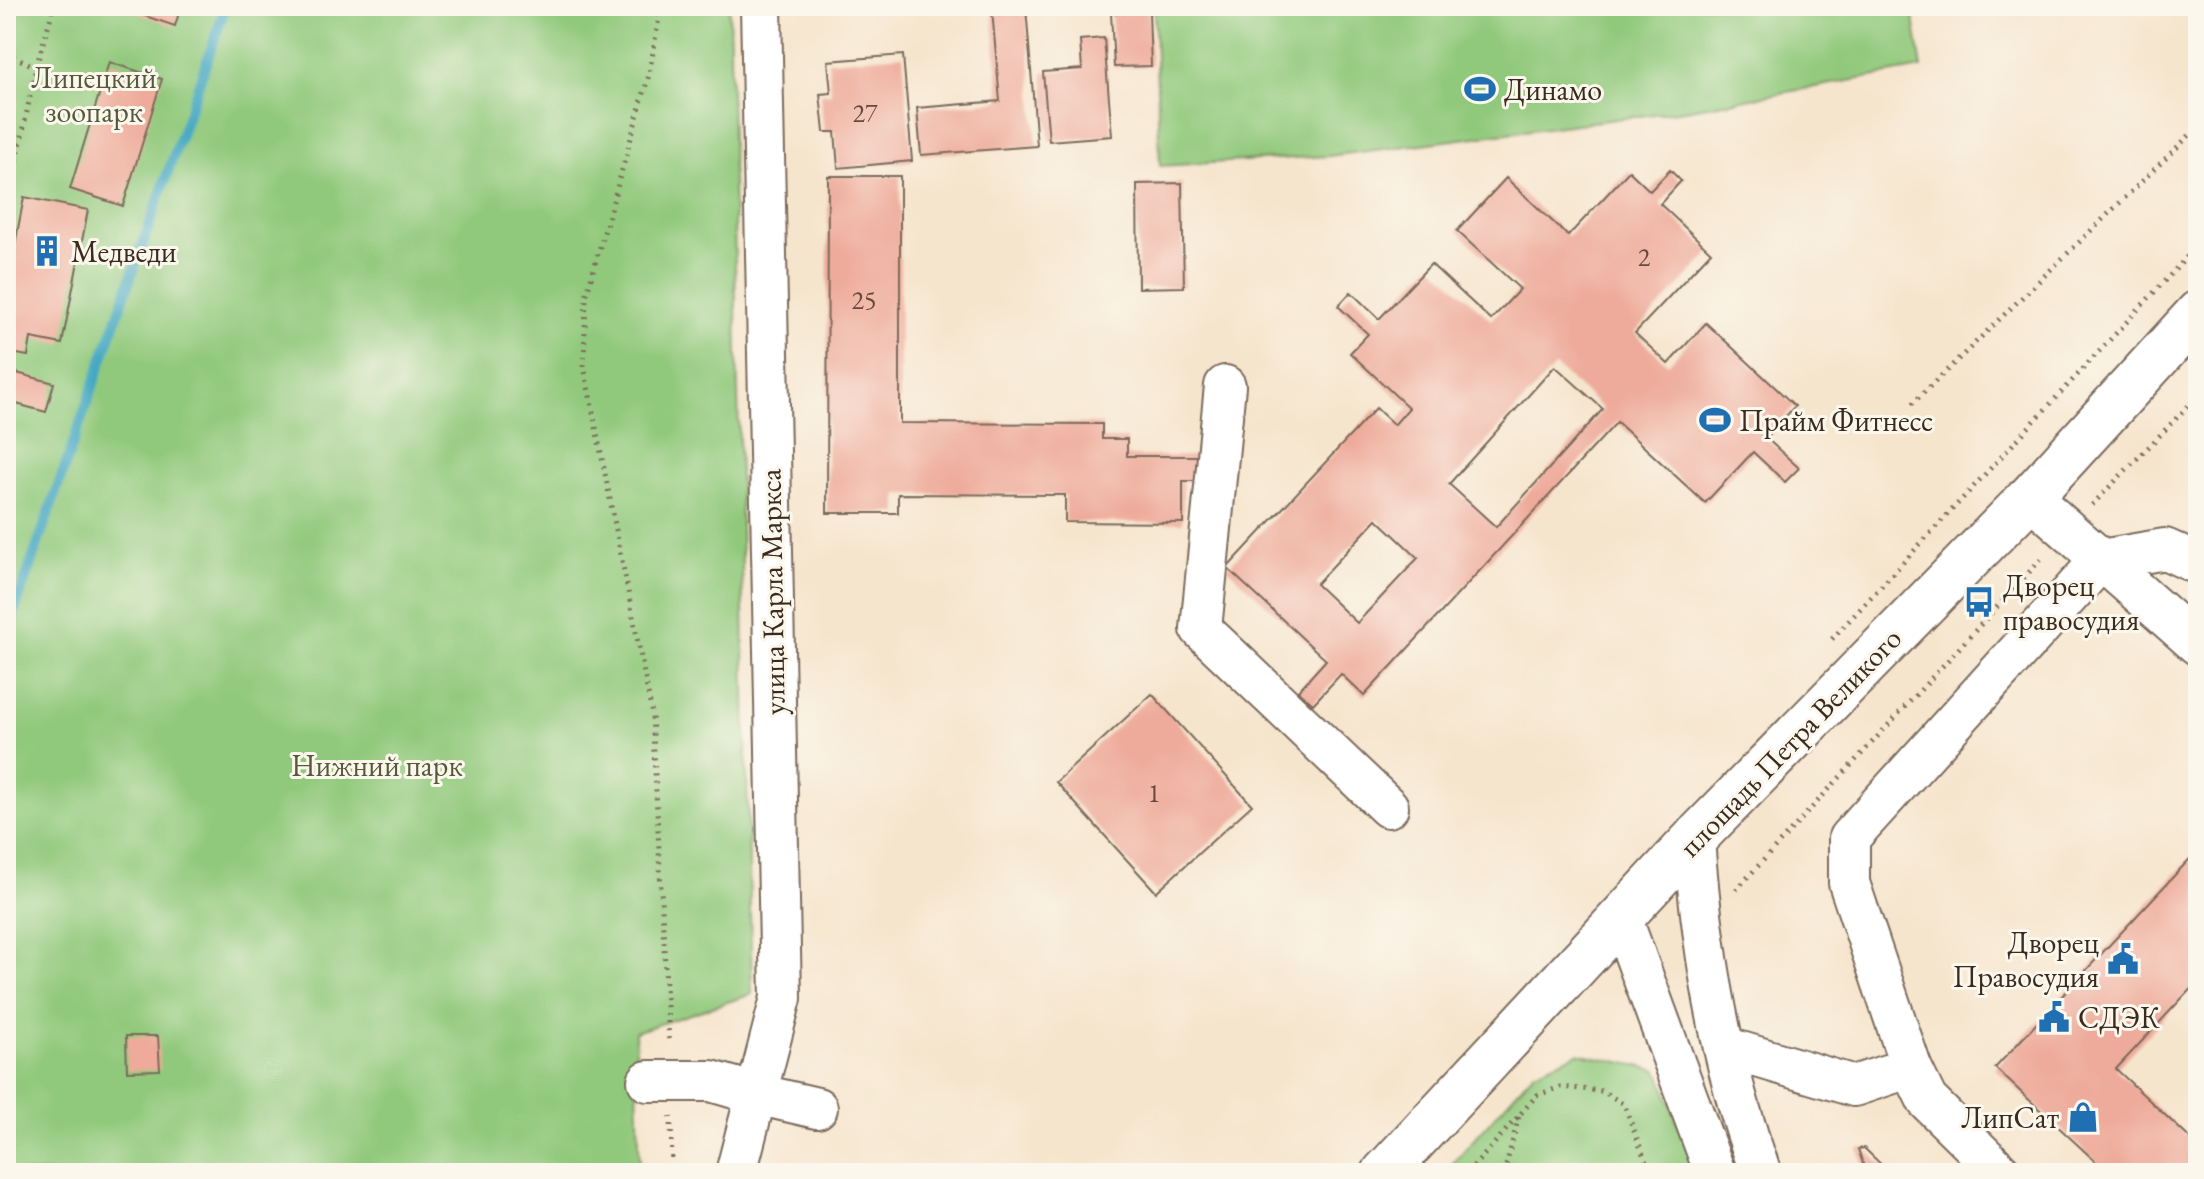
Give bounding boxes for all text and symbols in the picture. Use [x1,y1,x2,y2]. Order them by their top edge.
park label: Липецкий зоопарк [31,58,157,131]
place label: Динамо [1504,70,1602,109]
sports icon: Динамо [1463,72,1497,106]
house number: 27 [853,96,878,130]
place label: Медведи [71,232,177,271]
building icon: Медведи [30,234,64,268]
house number: 2 [1638,240,1651,274]
house number: 25 [852,283,876,317]
place label: Прайм Фитнесс [1739,401,1933,440]
sports icon: Прайм Фитнесс [1698,403,1732,437]
street label: улица Карла Маркса [750,468,794,716]
place label: Дворец правосудия [2003,566,2140,639]
bus stop icon: Дворец правосудия [1962,585,1996,619]
street label: площадь Петра Великого [1670,619,1910,865]
park label: Нижний парк [291,746,463,785]
house number: 1 [1148,776,1160,810]
place label: Дворец Правосудия [1953,923,2100,996]
public building icon: Дворец Правосудия [2106,942,2140,976]
place label: СДЭК [2078,998,2160,1037]
public building icon: СДЭК [2037,1000,2071,1034]
place label: ЛипСат [1961,1098,2059,1137]
shop icon: ЛипСат [2066,1100,2100,1134]

